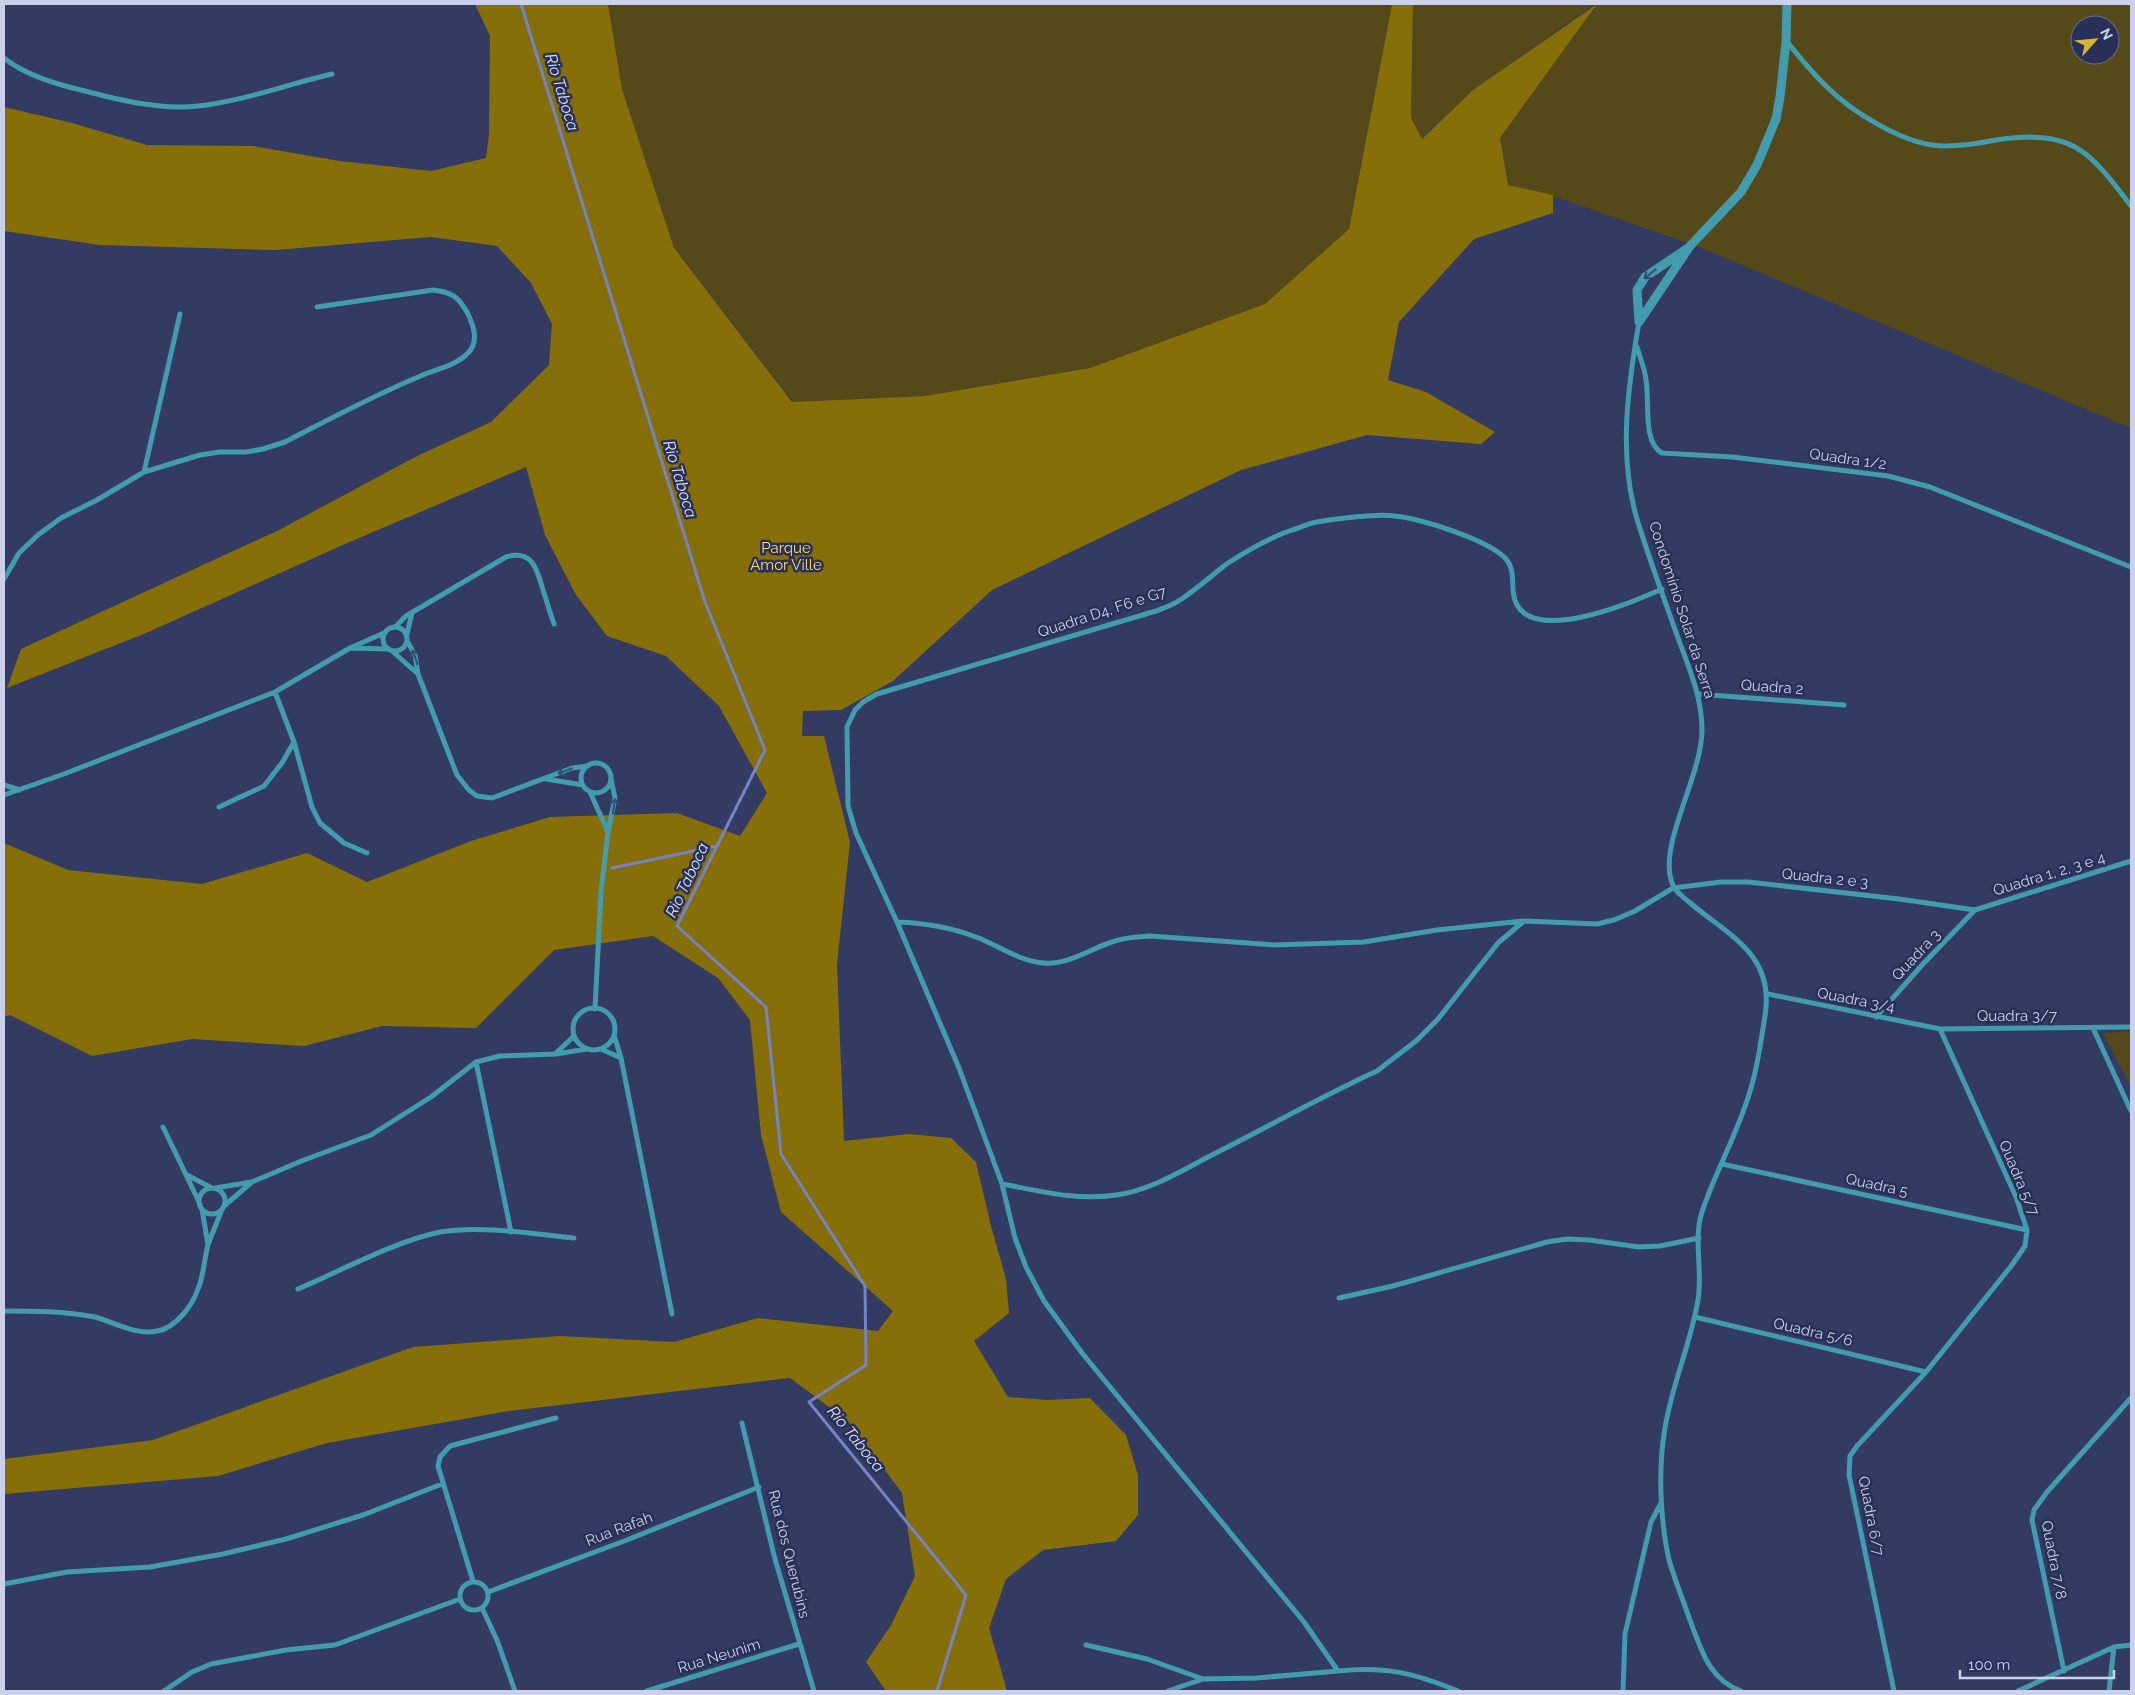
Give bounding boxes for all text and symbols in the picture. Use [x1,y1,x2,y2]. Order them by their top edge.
north arrow [2070,15,2120,65]
text: N [2097,26,2116,42]
water label: Rio Taboca [541,51,583,133]
one-way arrow [1644,269,1657,280]
water label: Rio Taboca [659,438,701,520]
street label: Quadra 1/2 [1808,445,1888,473]
street label: Condomínio Solar da Serra [1645,519,1719,701]
park label: Parque Amor Ville [750,539,822,574]
street label: Quadra D4, F6 e G7 [1035,583,1169,641]
one-way arrow [410,650,419,665]
street label: Quadra 2 [1740,676,1804,698]
one-way arrow [558,767,574,776]
one-way arrow [609,798,619,814]
water label: Rio Taboca [662,839,713,920]
street label: Quadra 1, 2, 3 e 4 [1991,848,2107,900]
street label: Quadra 2 e 3 [1781,864,1869,892]
street label: Quadra 3 [1888,926,1944,984]
street label: Quadra 3/4 [1816,984,1896,1016]
street label: Quadra 3/7 [1977,1007,2057,1025]
street label: Quadra 5/7 [1995,1138,2043,1218]
street label: Quadra 5 [1844,1170,1910,1200]
street label: Quadra 5/6 [1772,1314,1854,1350]
water label: Rio Taboca [823,1402,889,1476]
street label: Quadra 6/7 [1854,1475,1888,1557]
street label: Rua dos Querubins [764,1488,814,1620]
street label: Rua Rafah [583,1508,655,1550]
street label: Quadra 7/8 [2038,1519,2070,1601]
street label: Rua Neunim [675,1635,763,1677]
scale bar [1960,1648,2114,1680]
text: 100 m [1968,1656,2010,1674]

